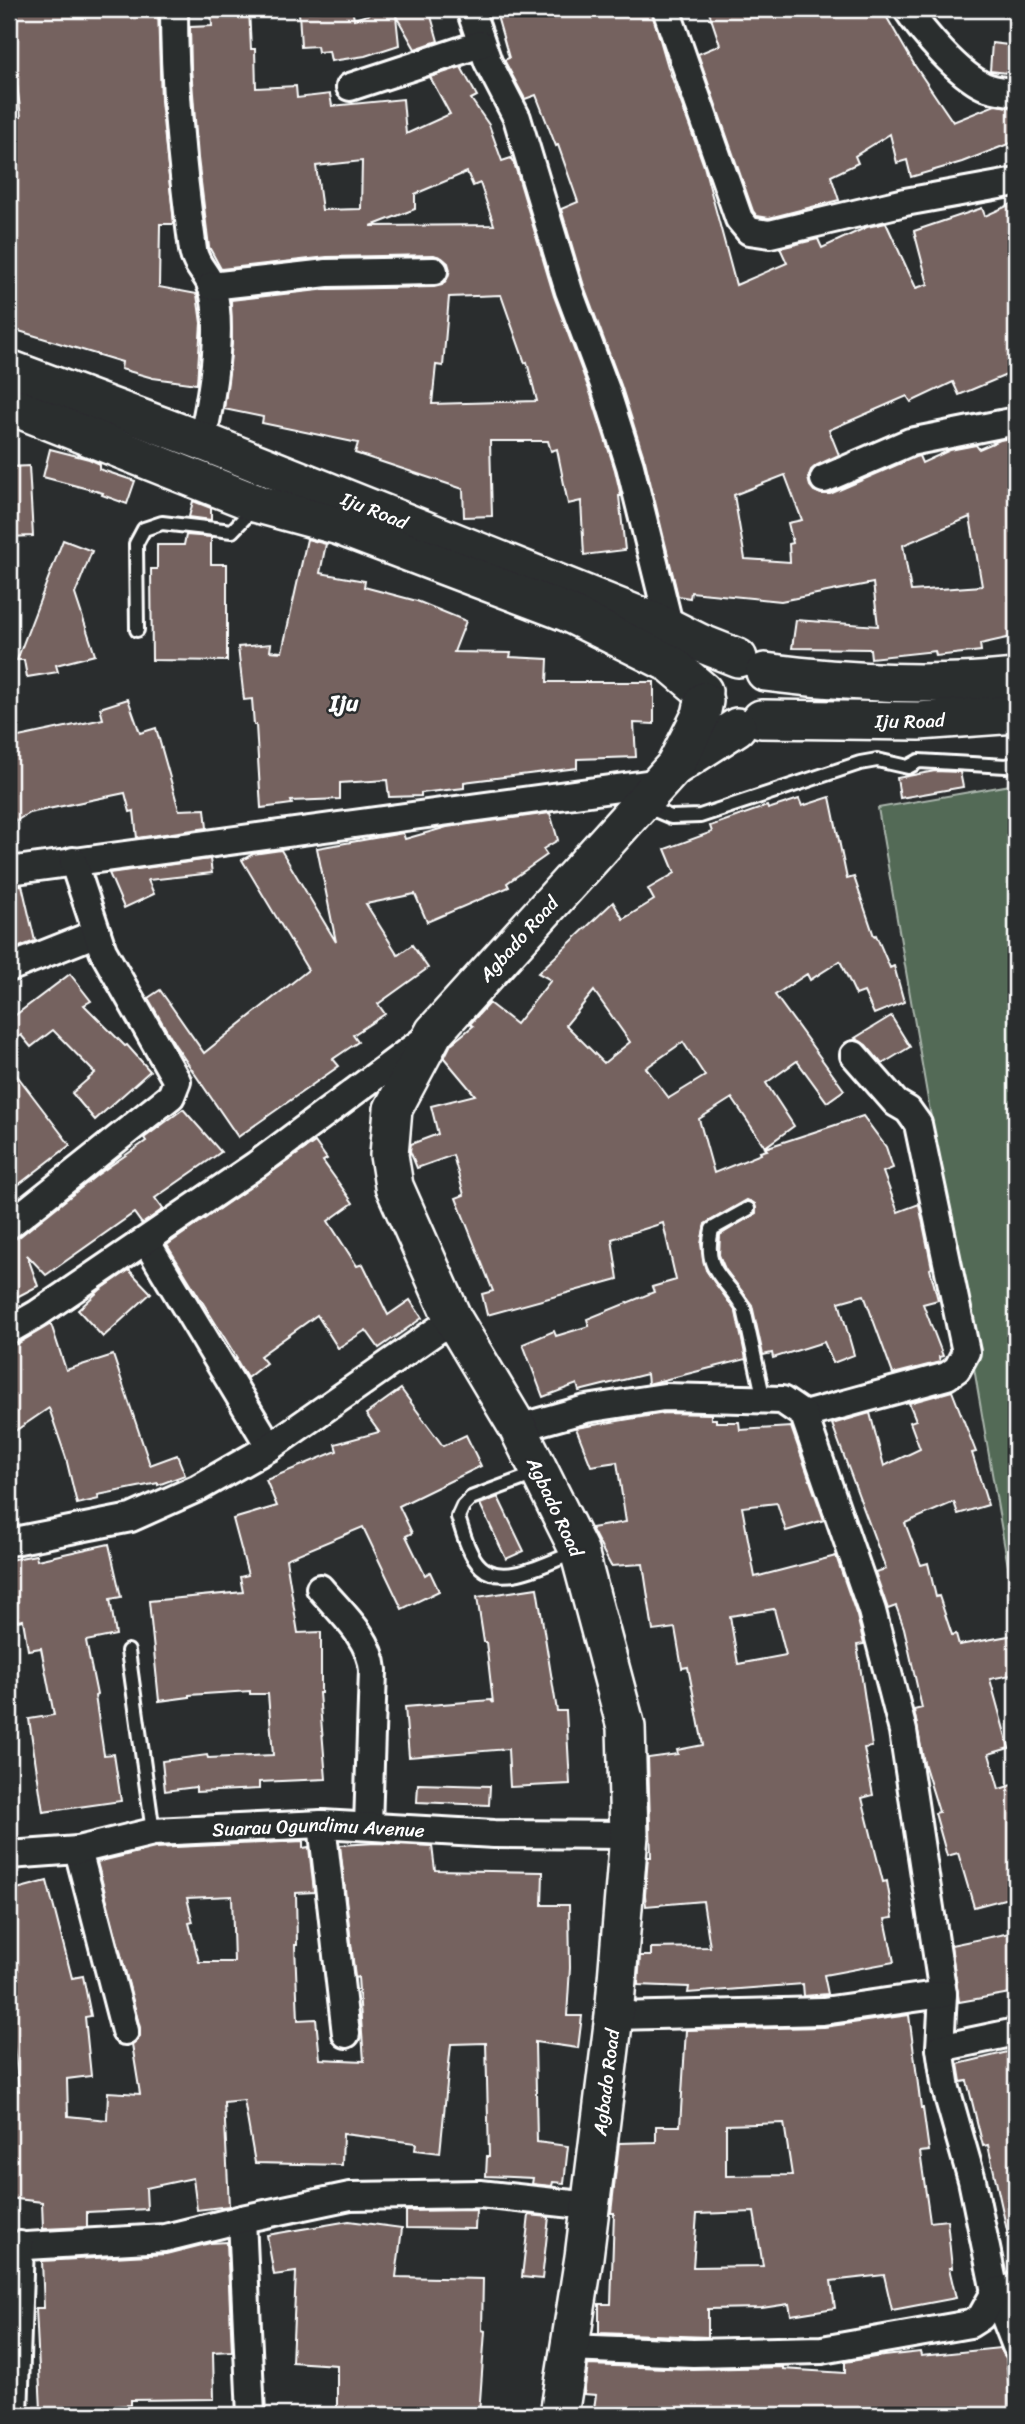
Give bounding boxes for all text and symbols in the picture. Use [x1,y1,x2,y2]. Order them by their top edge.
street label: Iju Road [335,481,414,539]
district label: Iju [329,683,359,724]
street label: Iju Road [874,703,947,738]
street label: Agbado Road [470,887,568,990]
street label: Agbado Road [517,1451,593,1564]
street label: Suarau Ogundimu Avenue [211,1807,426,1846]
street label: Agbado Road [583,2025,629,2138]

